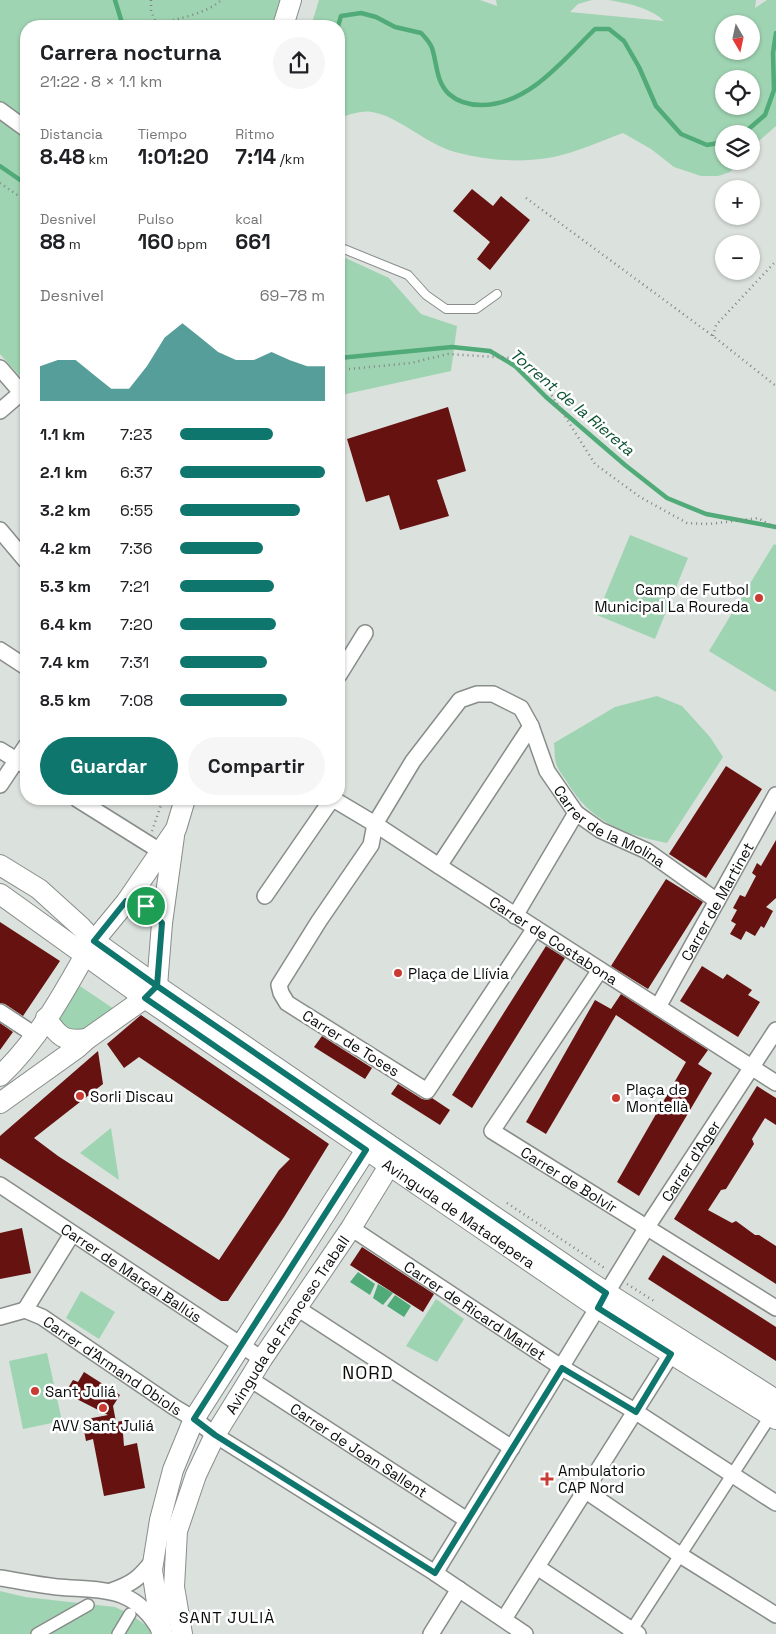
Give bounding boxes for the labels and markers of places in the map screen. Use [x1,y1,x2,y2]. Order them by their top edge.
place label: Camp de Futbol Municipal La Roureda [594,580,749,616]
marker: Camp de Futbol Municipal La Roureda [753,592,765,604]
pin [125,885,167,927]
place label: Plaça de Llívia [408,964,509,983]
marker: Plaça de Llívia [392,967,404,979]
place label: Plaça de Montellà [626,1080,689,1116]
place label: Sorli Discau [90,1087,173,1106]
marker: Sorli Discau [74,1090,86,1102]
marker: Plaça de Montellà [610,1092,622,1104]
place label: Sant Juliá [45,1382,117,1401]
marker: Sant Juliá [29,1385,41,1397]
marker: AVV Sant Juliá [97,1402,109,1414]
place label: AVV Sant Juliá [52,1416,154,1435]
place label: Ambulatorio CAP Nord [558,1461,646,1497]
marker: Ambulatorio CAP Nord [540,1472,554,1486]

